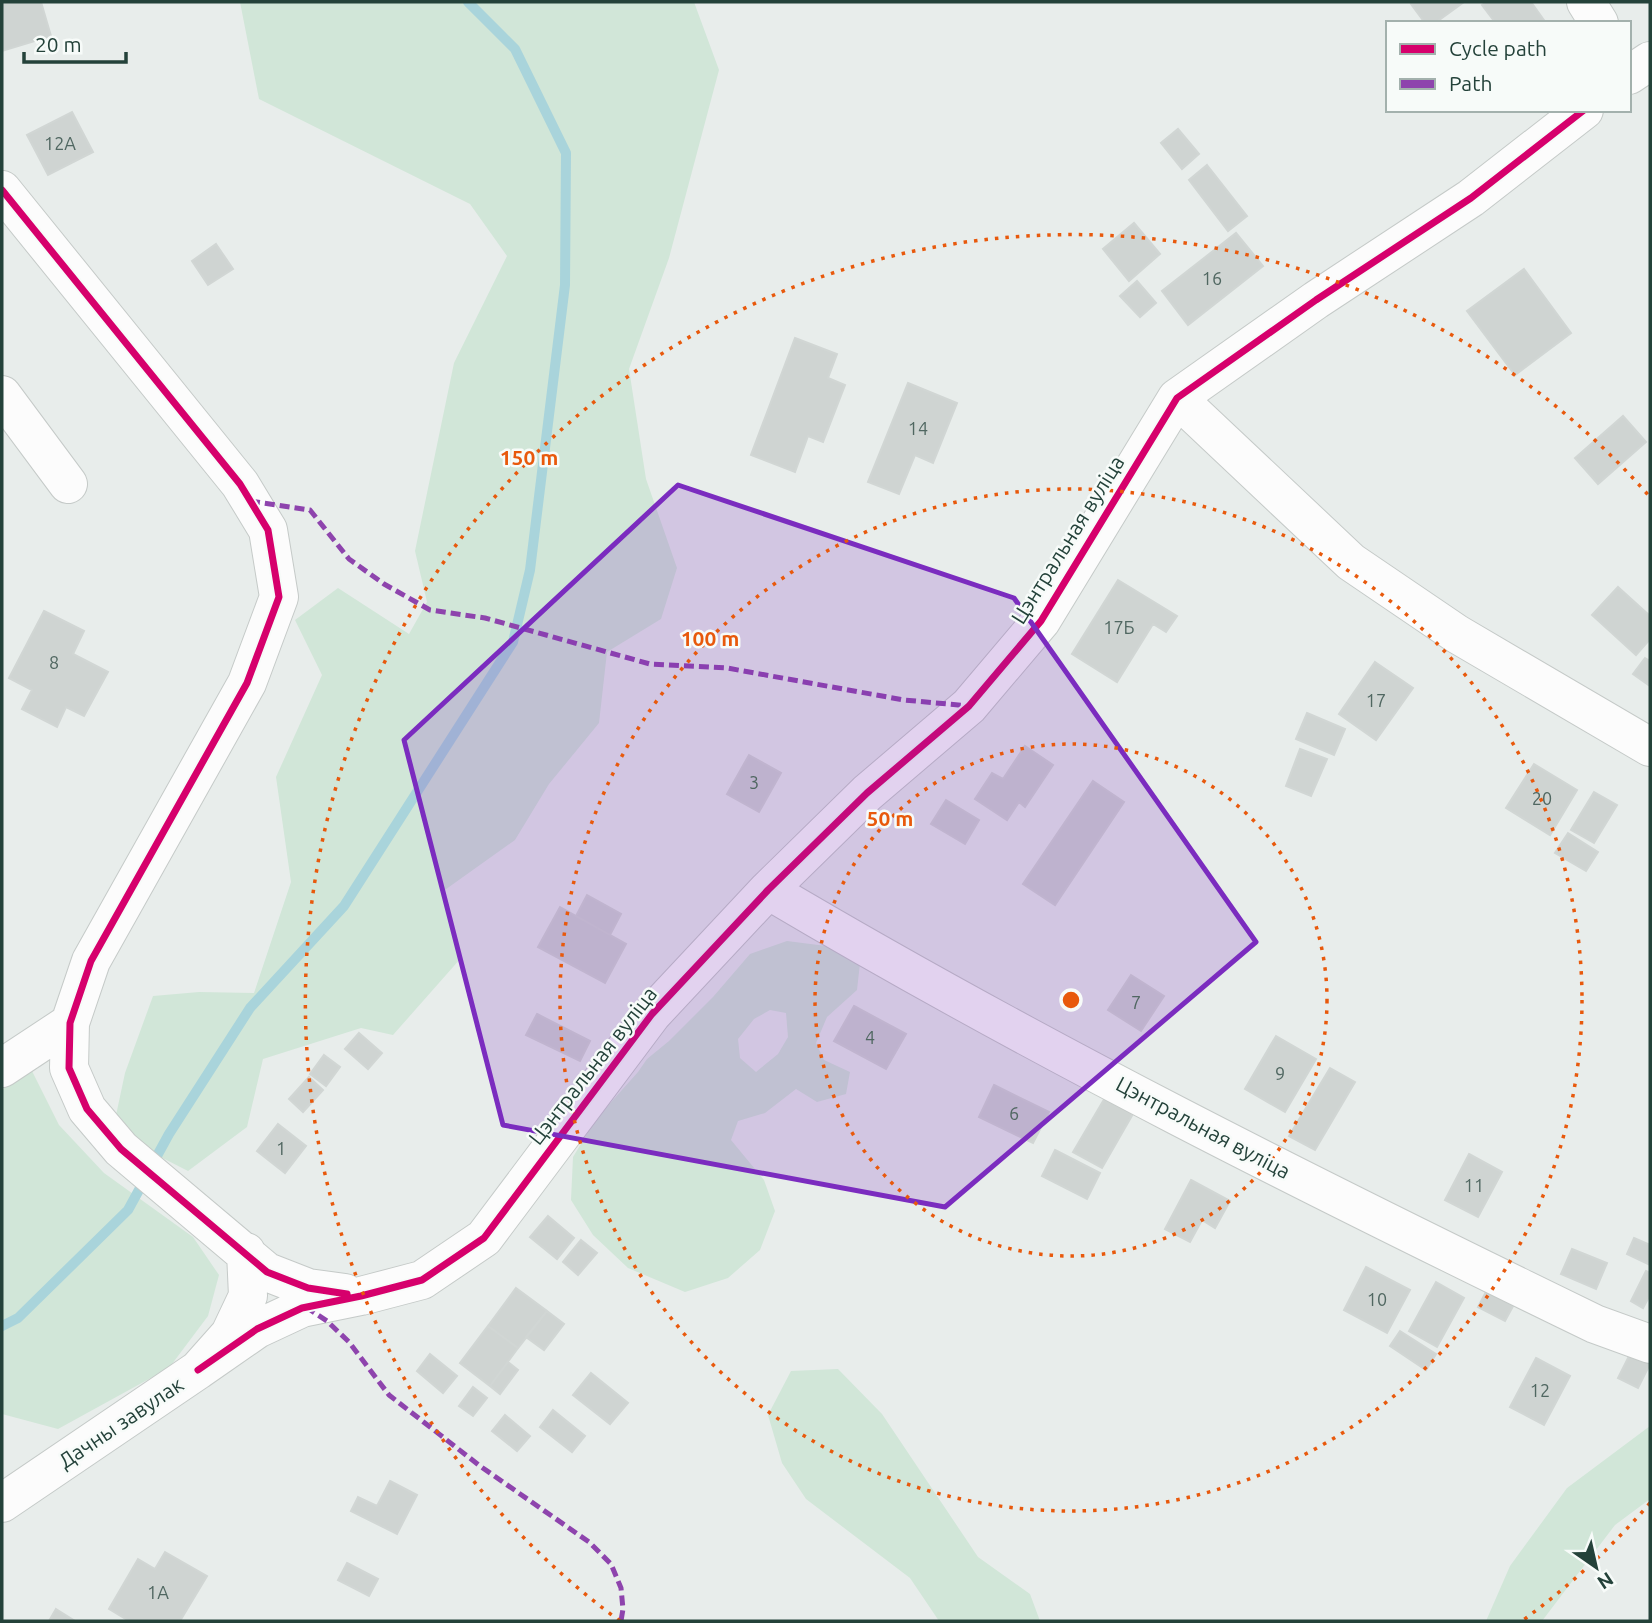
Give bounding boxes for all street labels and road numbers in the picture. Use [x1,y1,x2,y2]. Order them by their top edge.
street label: Цэнтральная вуліца [1006,451,1129,628]
street label: Цэнтральная вуліца [523,982,661,1149]
street label: Цэнтральная вуліца [1112,1071,1295,1183]
street label: Дачны завулак [54,1372,188,1473]

